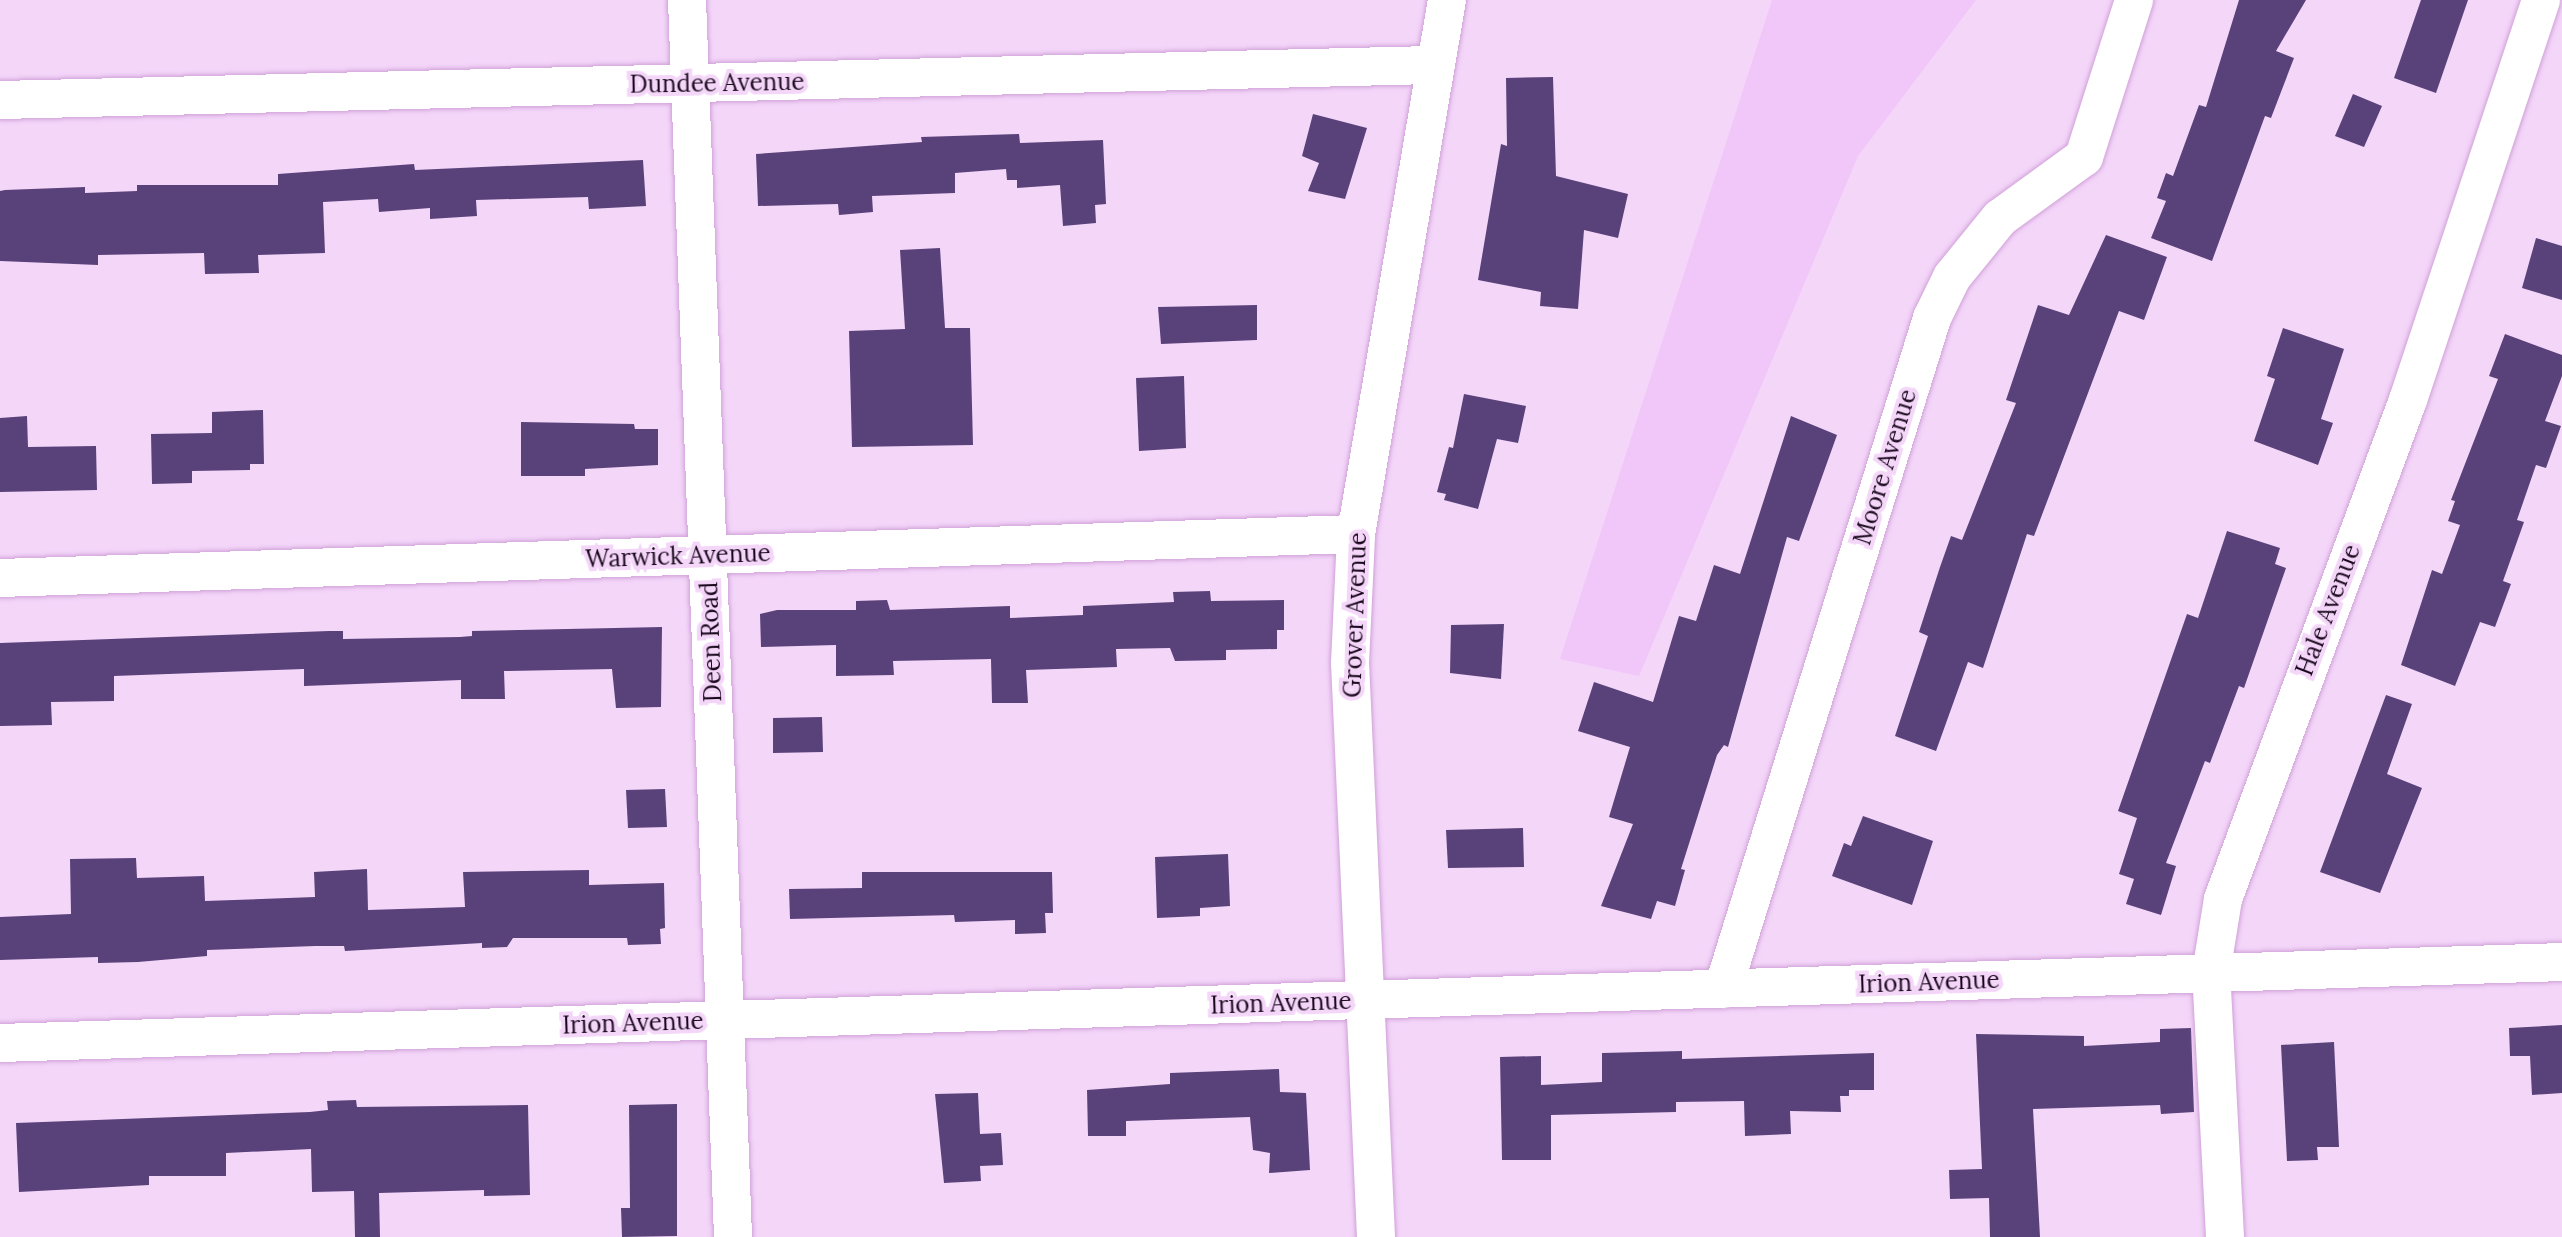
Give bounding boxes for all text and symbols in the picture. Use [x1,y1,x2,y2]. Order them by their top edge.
street label: Dundee Avenue [629,67,805,99]
street label: Moore Avenue [1848,386,1922,548]
street label: Grover Avenue [1338,532,1372,698]
street label: Warwick Avenue [585,538,771,574]
street label: Hale Avenue [2290,540,2366,680]
street label: Deen Road [695,581,727,703]
street label: Irion Avenue [1858,965,2000,999]
street label: Irion Avenue [1210,986,1352,1020]
street label: Irion Avenue [562,1006,704,1040]

